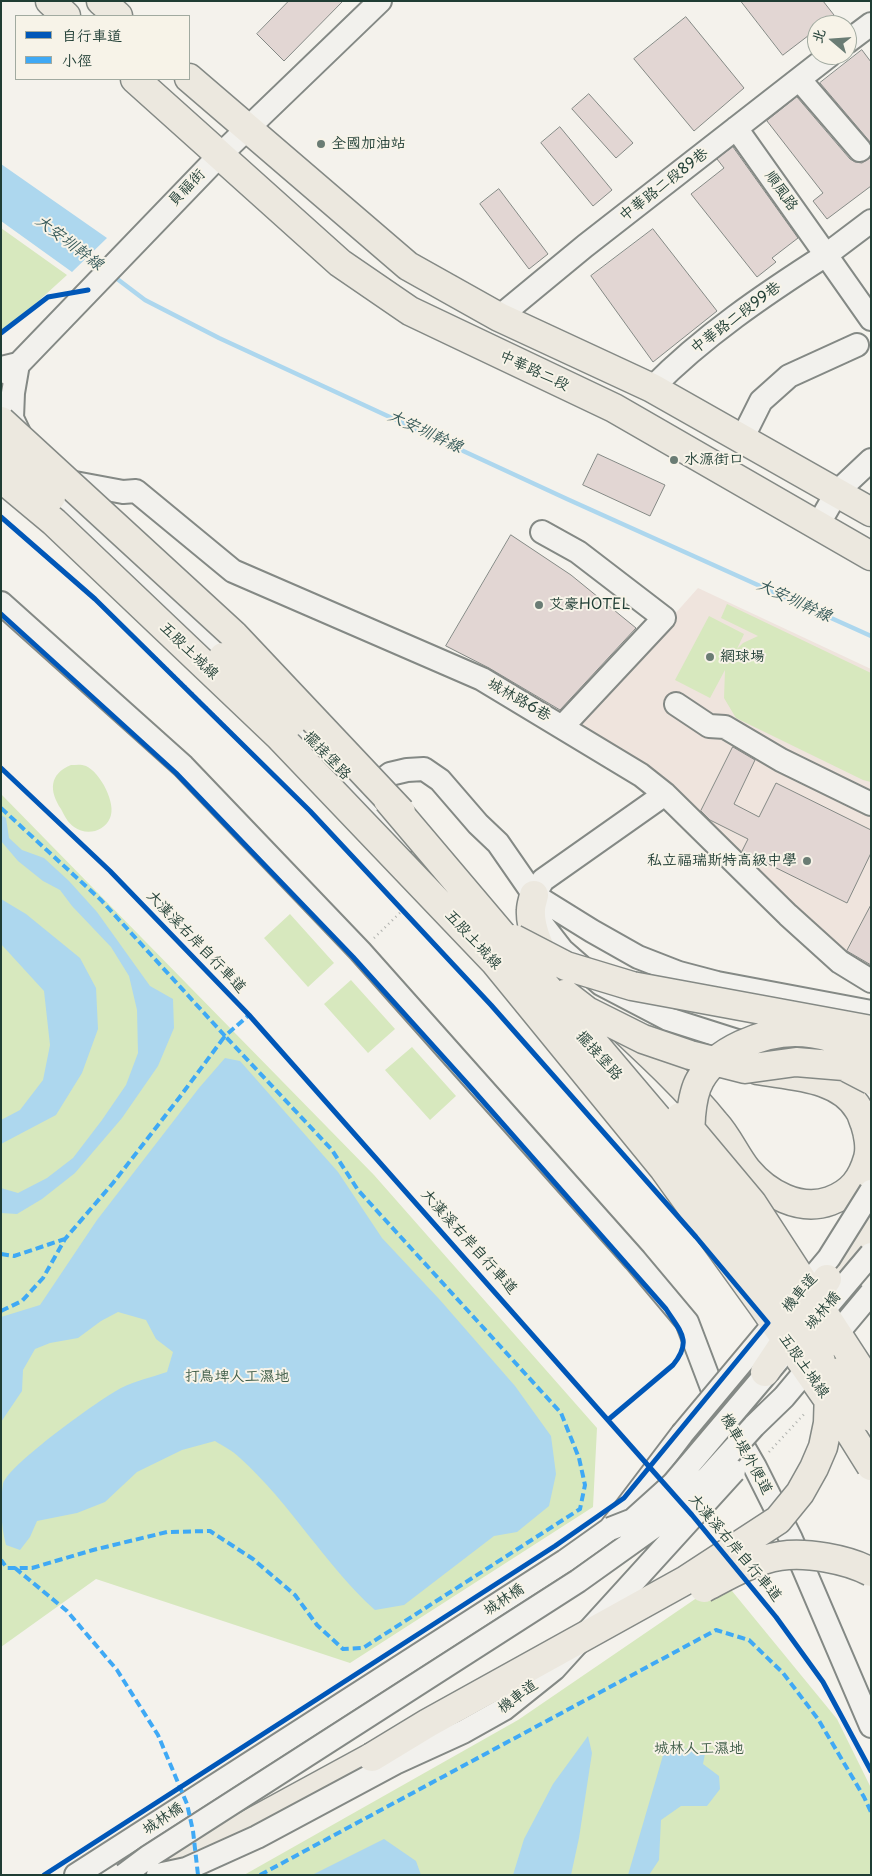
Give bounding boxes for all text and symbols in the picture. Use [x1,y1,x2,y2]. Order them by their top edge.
legend [15,15,190,80]
north arrow [807,15,857,65]
text: 自行車道 [62,23,122,46]
text: 北 [806,26,830,45]
text: 小徑 [62,48,92,71]
place label: 全國加油站 [331,135,406,153]
marker: 全國加油站 [315,138,327,150]
street label: 中華路二段89巷 [616,145,712,225]
street label: 員福街 [165,166,209,210]
street label: 順風路 [761,167,801,215]
water label: 大安圳幹線 [31,211,107,275]
street label: 中華路二段99巷 [687,278,785,358]
street label: 中華路二段 [496,347,572,395]
water label: 大安圳幹線 [385,406,465,458]
place label: 水源街口 [684,451,744,469]
marker: 水源街口 [668,454,680,466]
water label: 大安圳幹線 [754,575,834,627]
place label: 艾豪HOTEL [549,596,630,614]
marker: 艾豪HOTEL [533,599,545,611]
street label: 五股土城線 [156,618,222,684]
place label: 網球場 [720,648,765,666]
marker: 網球場 [704,651,716,663]
street label: 城林路6巷 [484,675,554,725]
street label: 擺接堡路 [300,728,354,784]
place label: 私立福瑞斯特高級中學 [647,852,797,870]
marker: 私立福瑞斯特高級中學 [801,855,813,867]
street label: 大漢溪右岸自行車道 [143,887,249,997]
street label: 五股土城線 [441,906,505,974]
street label: 擺接堡路 [572,1028,626,1084]
street label: 大漢溪右岸自行車道 [417,1186,521,1298]
street label: 機車道 [779,1270,821,1316]
street label: 城林橋 [801,1288,845,1334]
street label: 五股土城線 [775,1330,833,1402]
park label: 打鳥埤人工濕地 [185,1368,289,1386]
street label: 機車堤外便道 [716,1410,776,1498]
street label: 大漢溪右岸自行車道 [685,1491,785,1605]
street label: 城林橋 [480,1580,528,1620]
street label: 機車道 [495,1676,541,1718]
park label: 城林人工濕地 [654,1740,744,1758]
street label: 城林橋 [139,1799,187,1839]

